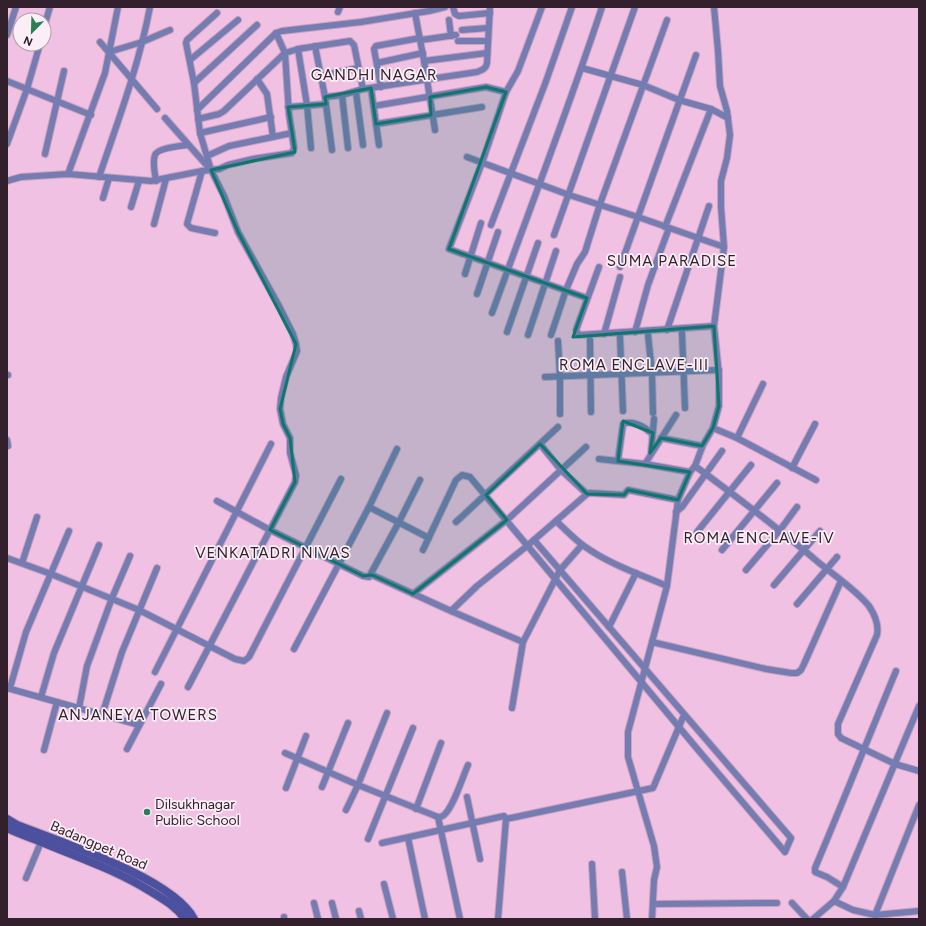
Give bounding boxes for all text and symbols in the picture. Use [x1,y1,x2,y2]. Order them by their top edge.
north arrow [12,12,52,52]
text: N [22,33,35,48]
district label: GANDHI NAGAR [311,66,437,84]
district label: SUMA PARADISE [607,252,737,270]
district label: ROMA ENCLAVE-III [559,356,709,374]
district label: ROMA ENCLAVE-IV [683,529,835,547]
district label: VENKATADRI NIVAS [195,544,351,562]
district label: ANJANEYA TOWERS [58,706,218,724]
place label: Dilsukhnagar Public School [155,796,240,829]
marker: Dilsukhnagar Public School [142,807,152,817]
street label: Badangpet Road [48,817,150,874]

